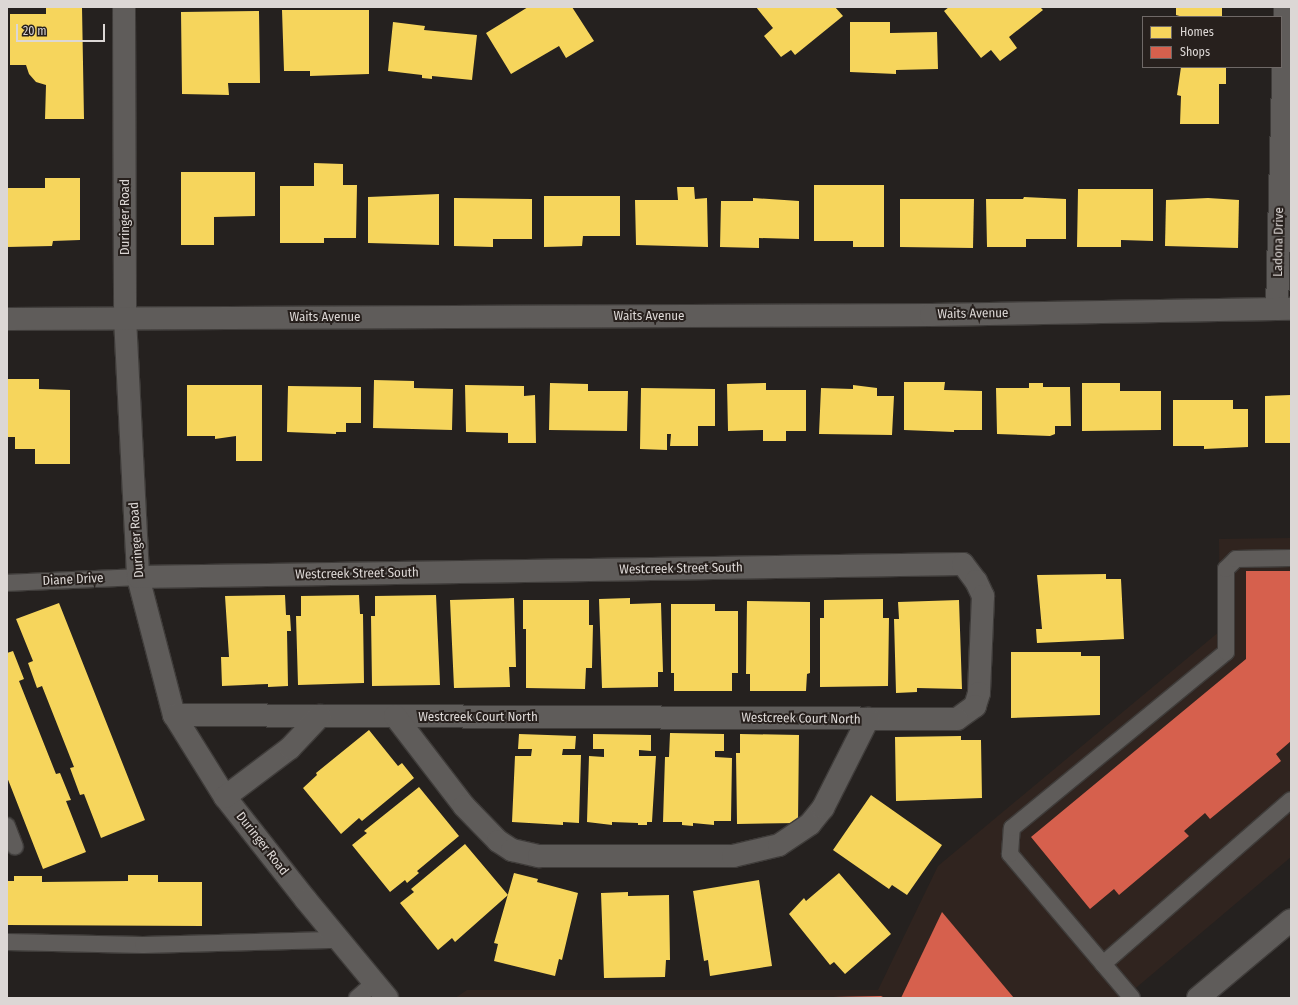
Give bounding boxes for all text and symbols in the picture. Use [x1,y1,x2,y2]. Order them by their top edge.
scale bar [18,16,107,42]
legend [1142,16,1282,68]
text: 20 m [23,24,47,38]
text: Homes [1180,25,1214,39]
text: Shops [1180,45,1210,59]
street label: Duringer Road [117,179,133,255]
street label: Ladona Drive [1271,207,1287,277]
street label: Waits Avenue [937,306,1009,322]
street label: Waits Avenue [614,308,684,324]
street label: Waits Avenue [290,309,360,325]
street label: Duringer Road [127,502,147,578]
street label: Westcreek Street South [619,560,743,578]
street label: Westcreek Street South [295,565,419,583]
street label: Diane Drive [42,571,104,589]
street label: Westcreek Court North [418,709,538,725]
street label: Westcreek Court North [741,710,861,728]
street label: Duringer Road [232,809,292,879]

